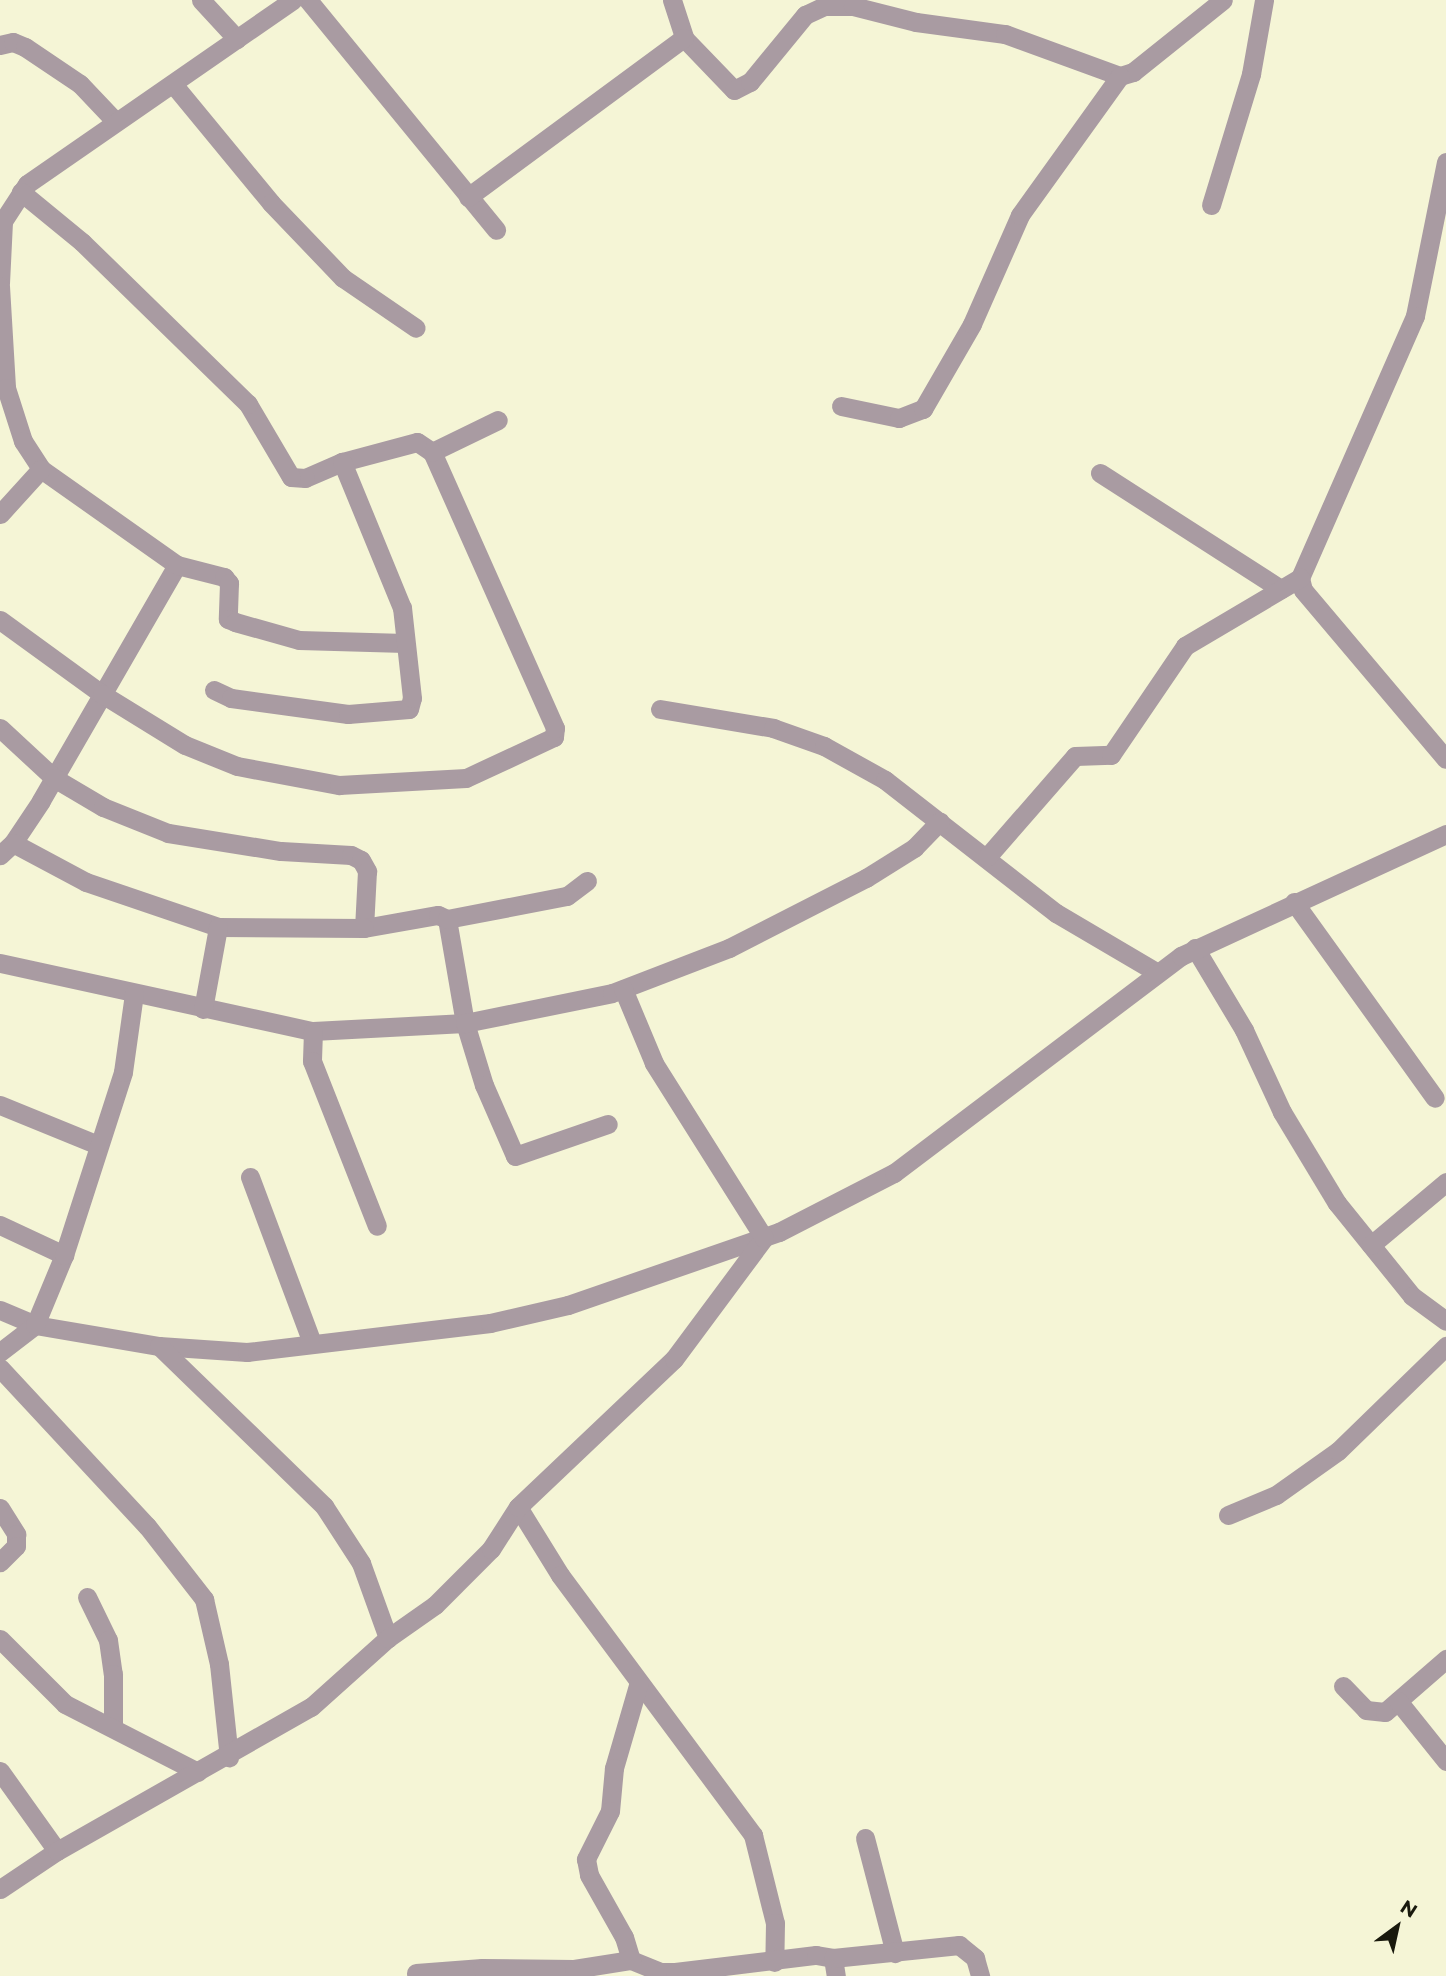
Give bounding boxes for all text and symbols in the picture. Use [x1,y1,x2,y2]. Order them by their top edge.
north arrow [1362,1892,1432,1962]
text: N [1396,1895,1421,1923]

